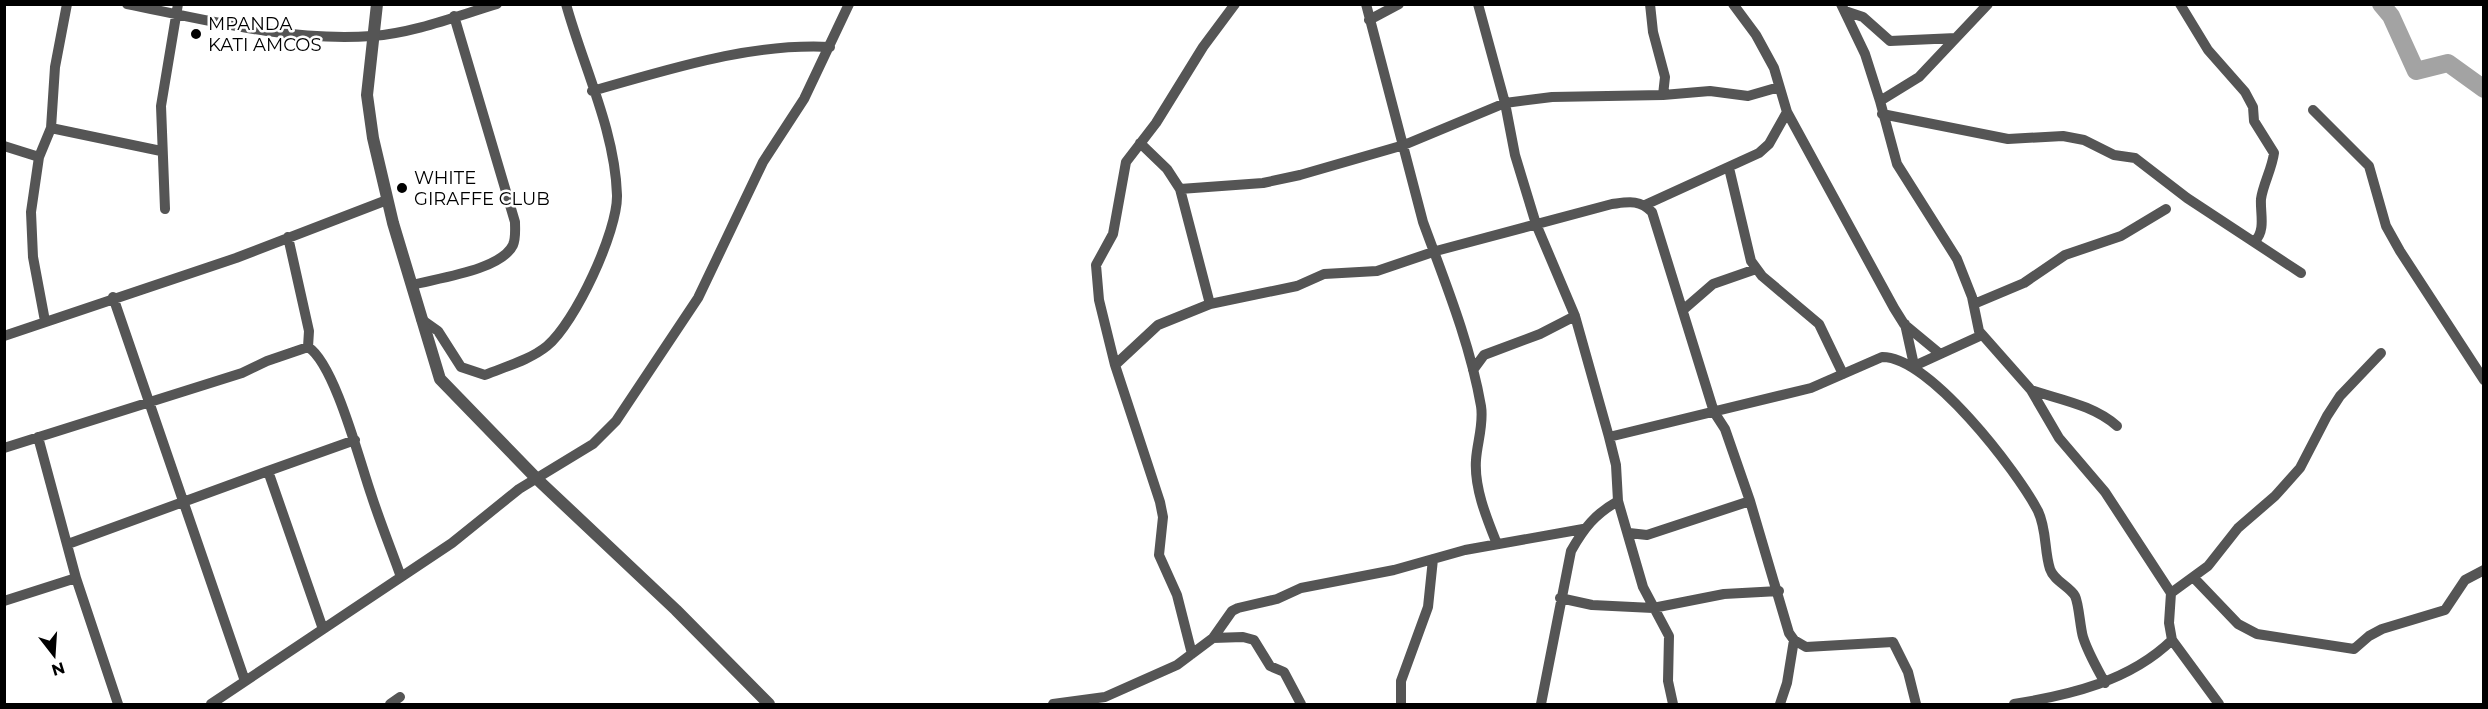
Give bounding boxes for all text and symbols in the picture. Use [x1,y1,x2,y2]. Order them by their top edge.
place label: MPANDA KATI AMCOS [208,13,321,56]
marker: MPANDA KATI AMCOS [189,27,203,41]
place label: WHITE GIRAFFE CLUB [414,167,550,210]
marker: WHITE GIRAFFE CLUB [395,181,409,195]
north arrow [24,625,84,685]
text: N [49,658,67,680]

